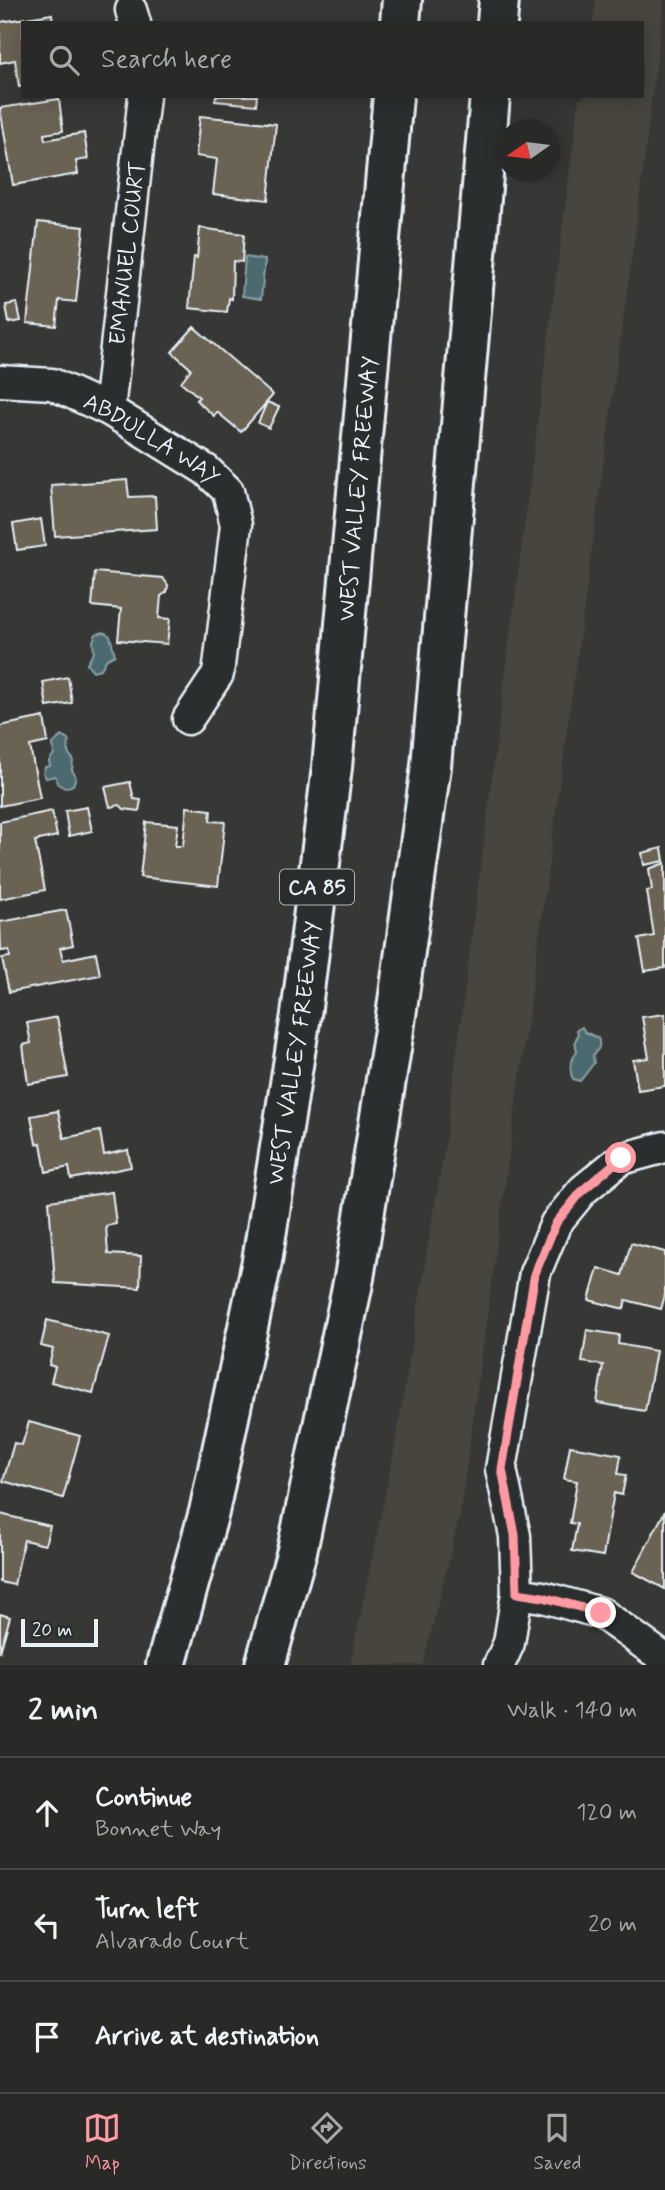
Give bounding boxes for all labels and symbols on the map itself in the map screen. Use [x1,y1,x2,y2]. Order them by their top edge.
north arrow [497,119,560,182]
street label: EMANUEL COURT [103,160,154,347]
street label: WEST VALLEY FREEWAY [332,355,386,623]
street label: ABDULLA WAY [78,387,226,492]
road number: CA 85 [280,870,354,904]
street label: WEST VALLEY FREEWAY [261,919,330,1187]
route start [605,1142,636,1173]
route end [585,1597,616,1628]
scale bar [21,1616,98,1648]

